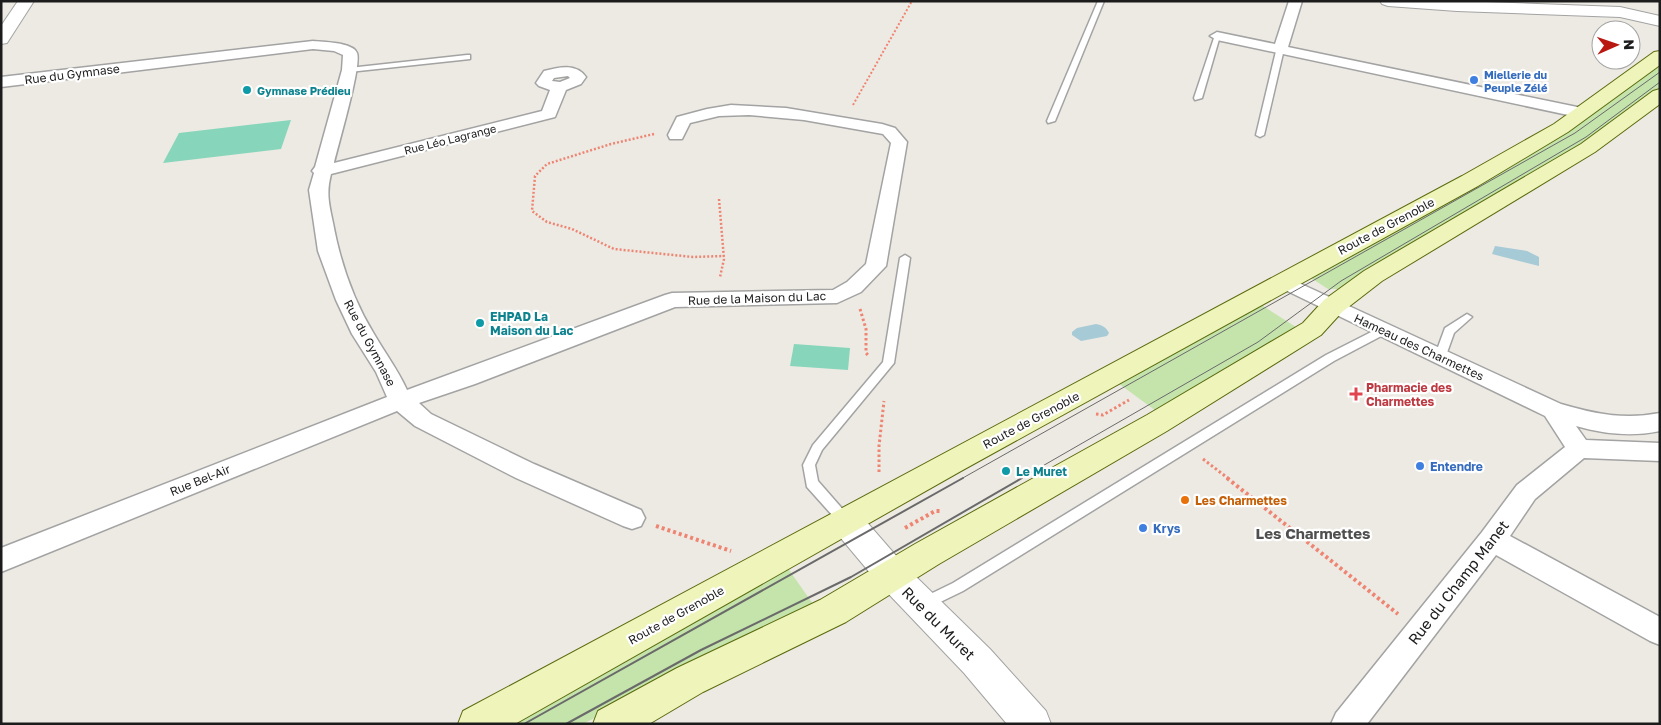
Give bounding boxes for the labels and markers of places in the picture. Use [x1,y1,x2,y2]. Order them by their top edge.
place label: Miellerie du Peuple Zélé [1484,68,1548,94]
marker: Miellerie du Peuple Zélé [1468,74,1480,86]
marker: Gymnase Prédieu [241,84,253,96]
place label: Gymnase Prédieu [257,84,351,97]
place label: EHPAD La Maison du Lac [490,309,574,338]
marker: EHPAD La Maison du Lac [474,317,486,329]
place label: Pharmacie des Charmettes [1366,380,1452,409]
marker: Pharmacie des Charmettes [1350,388,1362,400]
place label: Entendre [1430,459,1483,474]
marker: Entendre [1414,460,1426,472]
place label: Le Muret [1016,464,1067,479]
marker: Le Muret [1000,465,1012,477]
place label: Les Charmettes [1195,493,1287,508]
marker: Les Charmettes [1179,494,1191,506]
place label: Krys [1153,521,1181,536]
marker: Krys [1137,522,1149,534]

